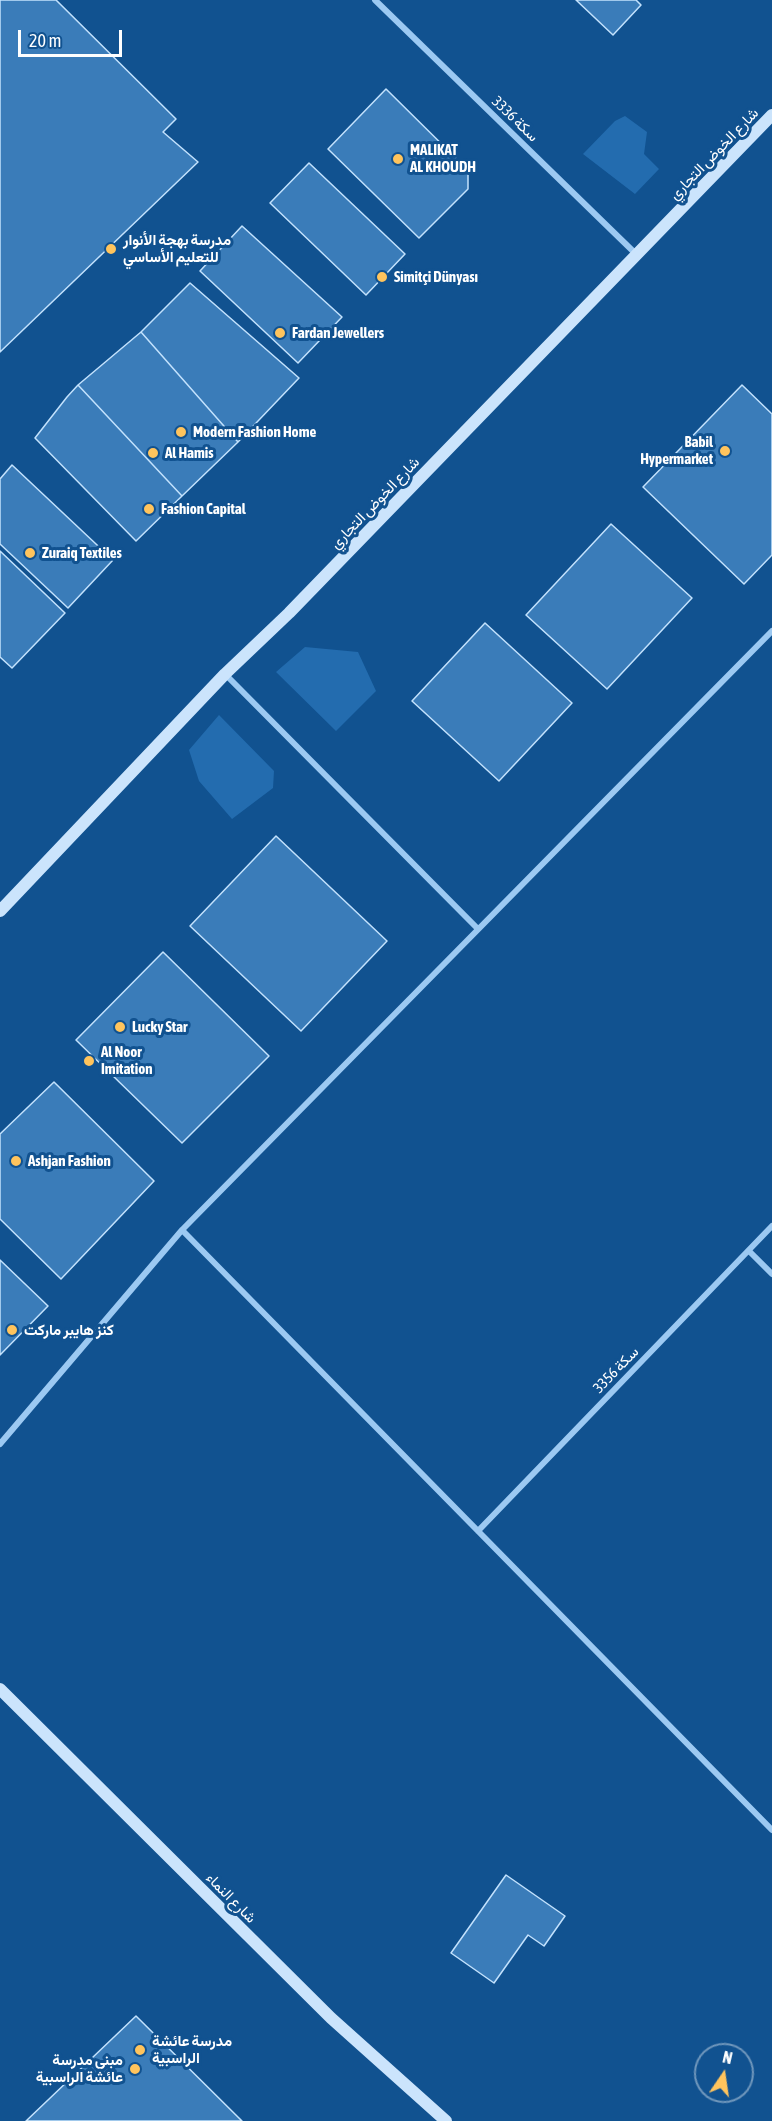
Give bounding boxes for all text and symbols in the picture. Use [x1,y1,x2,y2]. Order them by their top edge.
scale bar [21,18,124,56]
text: 20 m [29,30,61,51]
street label: سكة 3336 [488,93,542,145]
street label: شارع الخوض التجاري [666,104,762,204]
place label: MALIKAT AL KHOUDH [410,141,476,176]
marker: MALIKAT AL KHOUDH [391,152,405,166]
place label: مدرسة بهجة الأنوار للتعليم الأساسي [123,231,231,266]
marker: مدرسة بهجة الأنوار للتعليم الأساسي [104,242,118,256]
place label: Simitçi Dünyası [394,268,478,286]
marker: Simitçi Dünyası [375,270,389,284]
place label: Fardan Jewellers [292,324,384,342]
marker: Fardan Jewellers [273,326,287,340]
place label: Modern Fashion Home [193,423,316,441]
marker: Modern Fashion Home [174,425,188,439]
place label: Babil Hypermarket [640,433,713,468]
place label: Al Hamis [165,444,214,462]
marker: Babil Hypermarket [718,444,732,458]
marker: Al Hamis [146,446,160,460]
street label: شارع الخوض التجاري [327,453,423,553]
place label: Fashion Capital [161,500,246,518]
marker: Fashion Capital [142,502,156,516]
place label: Zuraiq Textiles [42,544,122,562]
marker: Zuraiq Textiles [23,546,37,560]
place label: Lucky Star [132,1018,187,1036]
marker: Lucky Star [113,1020,127,1034]
place label: Al Noor Imitation [101,1043,152,1078]
marker: Al Noor Imitation [82,1054,96,1068]
place label: Ashjan Fashion [28,1152,111,1170]
marker: Ashjan Fashion [9,1154,23,1168]
place label: كنز هايبر ماركت [24,1321,114,1339]
marker: كنز هايبر ماركت [5,1323,19,1337]
street label: سكة 3356 [590,1343,642,1397]
street label: شارع النماء [202,1869,260,1927]
place label: مدرسة عائشة الراسبية [152,2032,232,2067]
marker: مدرسة عائشة الراسبية [133,2043,147,2057]
north arrow [694,2043,754,2103]
text: N [721,2048,734,2067]
place label: مبنى مدرسة عائشة الراسبية [36,2051,123,2086]
marker: مبنى مدرسة عائشة الراسبية [128,2062,142,2076]

